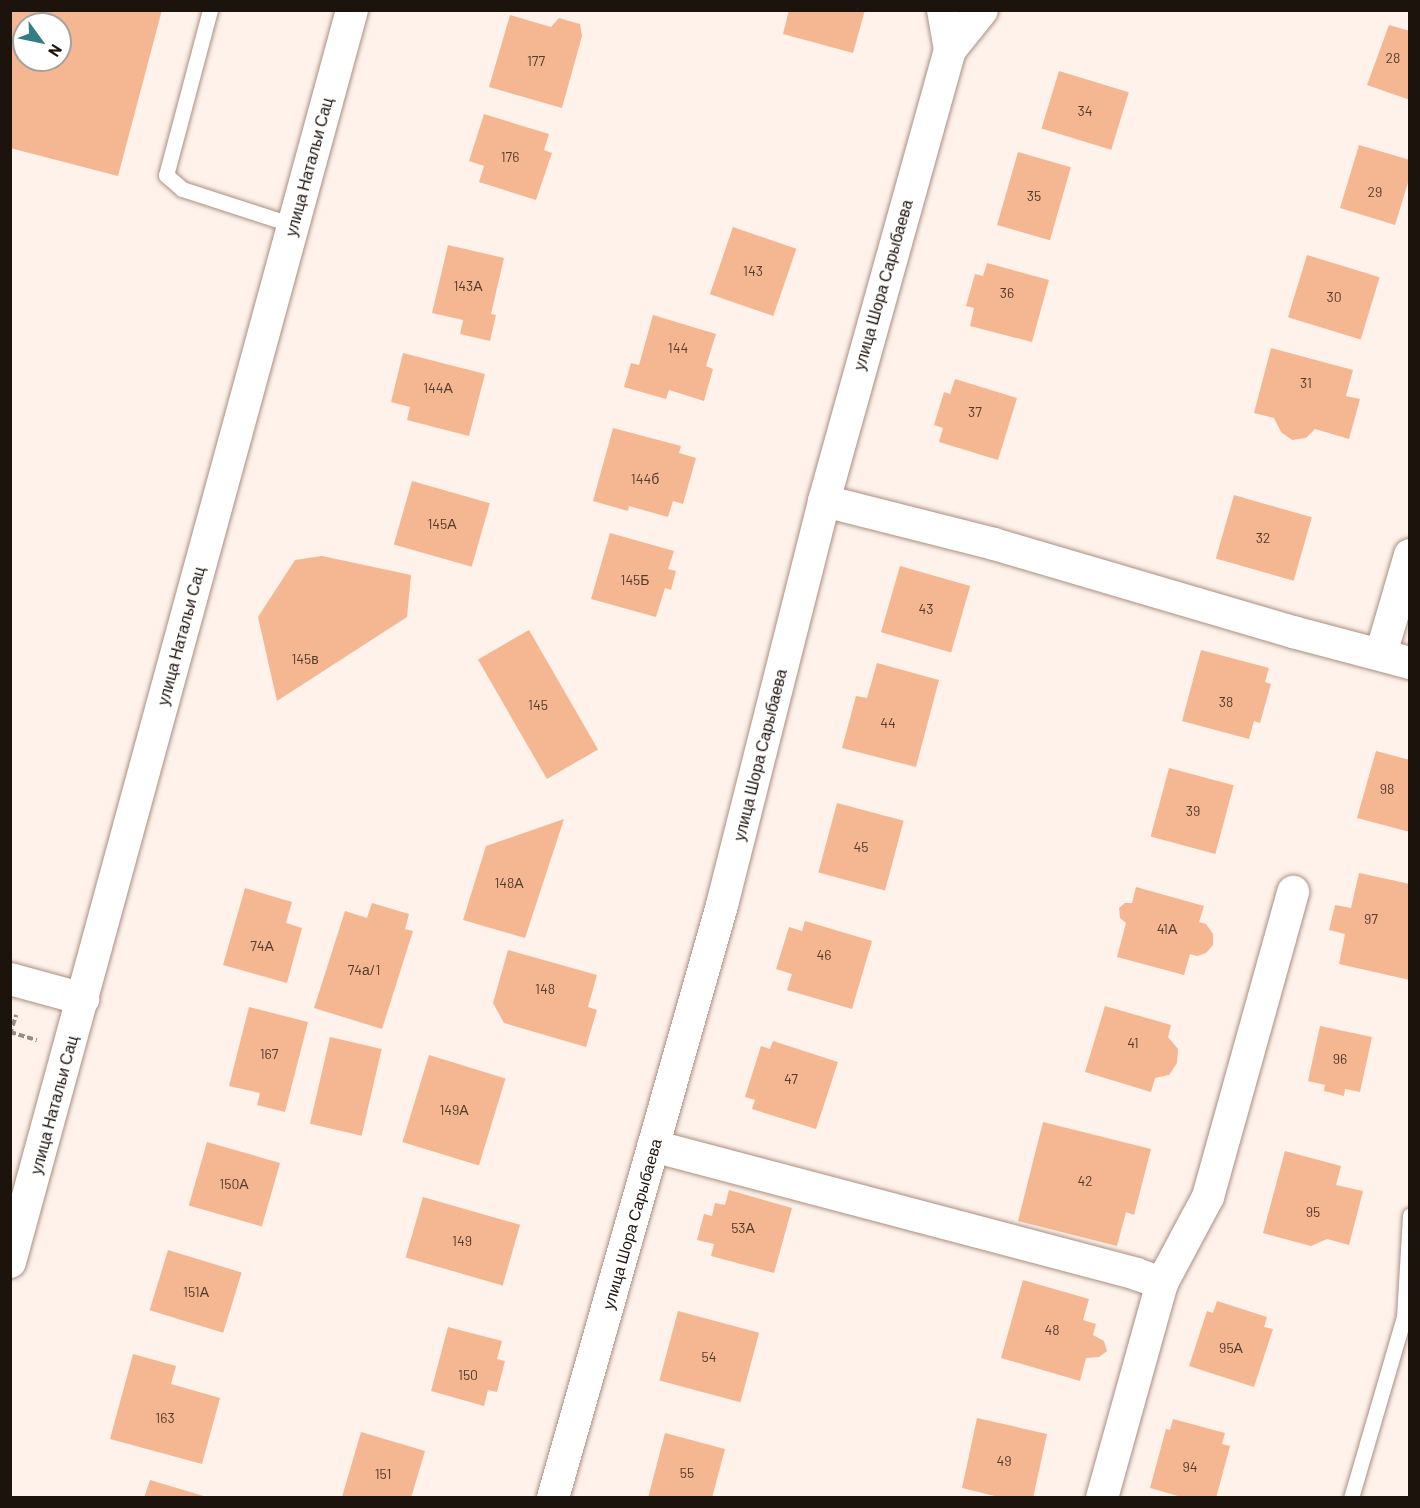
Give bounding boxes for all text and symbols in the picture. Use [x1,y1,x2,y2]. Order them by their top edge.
north arrow [12,12,72,72]
text: N [45,41,67,61]
house number: 28 [1386,50,1400,66]
house number: 177 [527,53,545,69]
street label: улица Натальи Сац [281,95,337,239]
house number: 34 [1078,103,1092,119]
house number: 176 [501,149,519,165]
house number: 29 [1368,184,1382,200]
house number: 35 [1027,188,1041,204]
street label: улица Шора Сарыбаева [849,197,917,373]
house number: 143 [743,263,763,279]
house number: 143А [453,278,483,294]
house number: 36 [1000,285,1014,301]
house number: 30 [1326,289,1342,305]
house number: 144 [668,340,688,356]
house number: 31 [1300,375,1312,391]
house number: 144А [423,380,453,396]
house number: 37 [968,404,982,420]
house number: 144б [631,471,659,487]
house number: 145А [427,516,457,532]
house number: 32 [1256,530,1270,546]
street label: улица Натальи Сац [153,564,209,708]
house number: 145Б [621,572,649,588]
house number: 43 [919,601,933,617]
house number: 145в [291,651,319,667]
street label: улица Шора Сарыбаева [729,667,791,843]
house number: 38 [1219,694,1233,710]
house number: 145 [528,697,548,713]
house number: 44 [880,715,896,731]
house number: 98 [1380,781,1394,797]
house number: 39 [1186,803,1200,819]
house number: 45 [854,839,868,855]
house number: 148А [494,875,524,891]
house number: 97 [1364,911,1378,927]
house number: 41А [1157,921,1177,937]
house number: 74А [250,938,274,954]
house number: 46 [817,947,831,963]
house number: 74а/1 [348,962,380,978]
house number: 148 [535,981,555,997]
street label: улица Натальи Сац [26,1033,82,1177]
house number: 41 [1127,1035,1139,1051]
house number: 167 [260,1046,278,1062]
house number: 96 [1333,1051,1347,1067]
house number: 47 [784,1071,798,1087]
house number: 149А [439,1102,469,1118]
street label: улица Шора Сарыбаева [598,1136,666,1312]
house number: 42 [1077,1173,1093,1189]
house number: 150А [219,1176,249,1192]
house number: 95 [1306,1204,1320,1220]
house number: 53А [731,1220,755,1236]
house number: 149 [452,1233,472,1249]
house number: 151А [183,1284,209,1300]
house number: 48 [1044,1322,1060,1338]
house number: 95А [1219,1340,1243,1356]
house number: 54 [702,1349,716,1365]
house number: 150 [458,1367,478,1383]
house number: 163 [155,1410,175,1426]
house number: 49 [996,1453,1012,1469]
house number: 94 [1182,1459,1198,1475]
house number: 55 [680,1465,694,1481]
house number: 151 [375,1466,391,1482]

